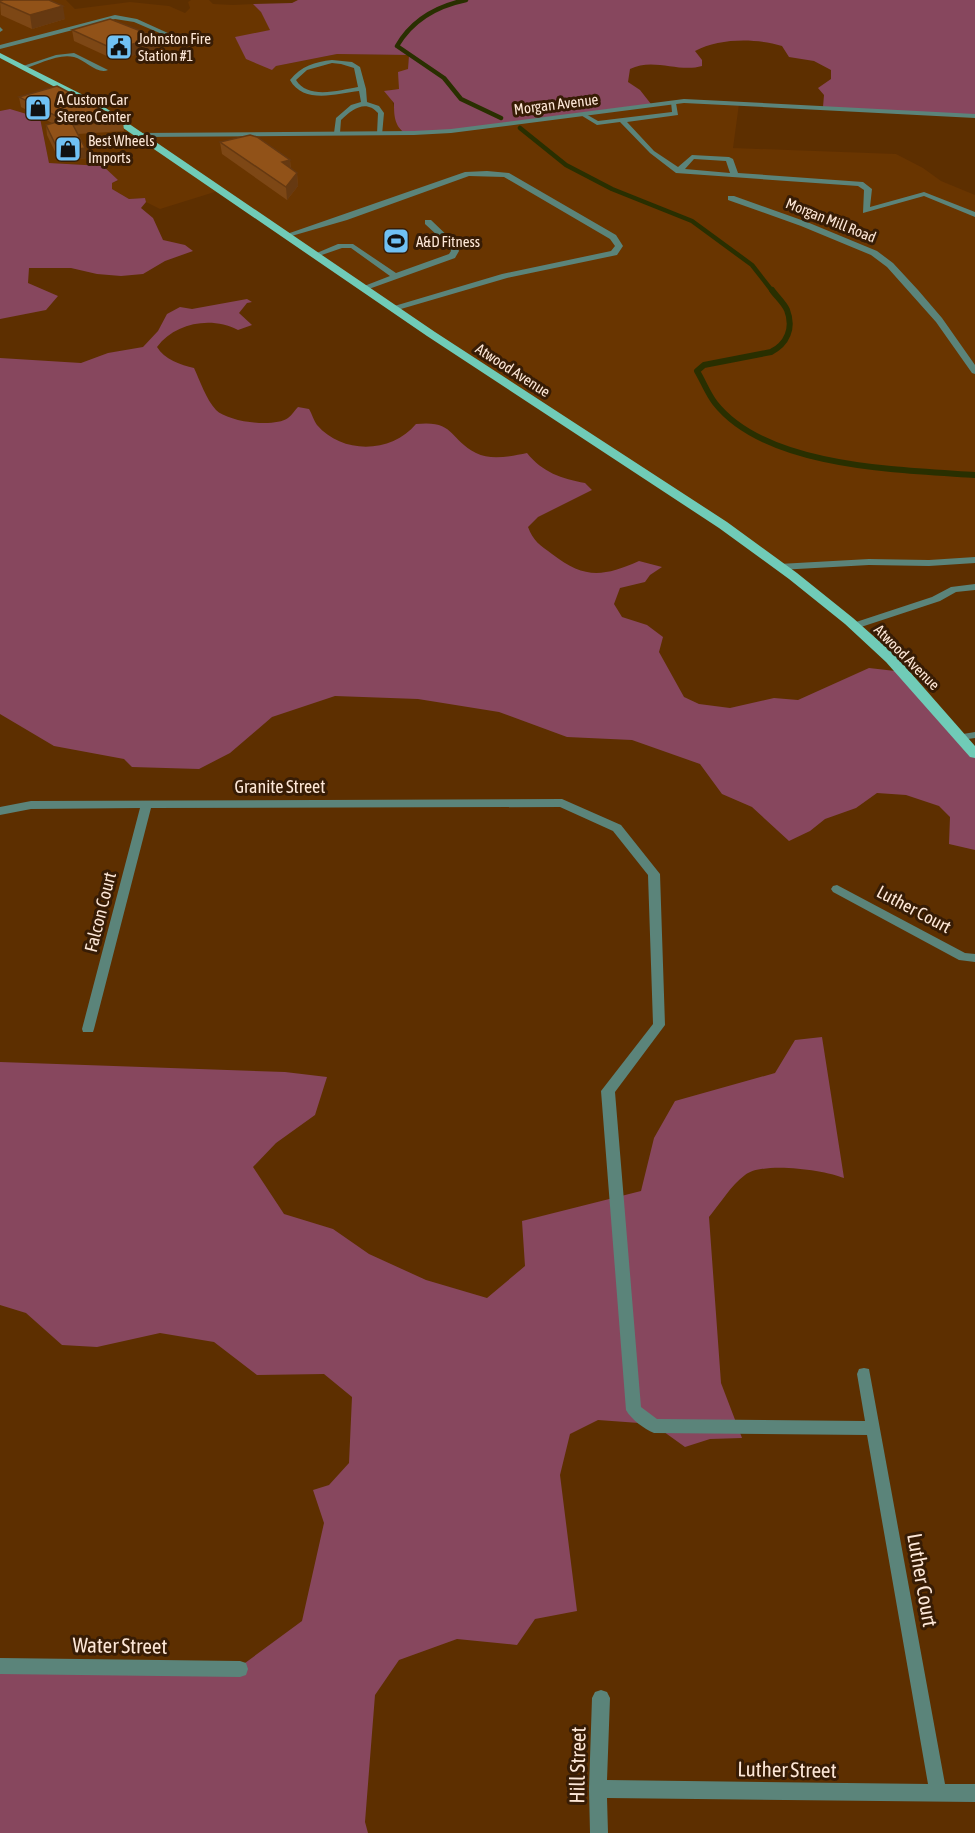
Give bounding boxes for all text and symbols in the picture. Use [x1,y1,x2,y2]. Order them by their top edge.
place label: Johnston Fire Station #1 [138,30,211,64]
public building icon: Johnston Fire Station #1 [104,32,134,62]
street label: Morgan Avenue [513,90,599,118]
place label: A Custom Car Stereo Center [57,91,131,125]
shop icon: A Custom Car Stereo Center [23,93,53,123]
place label: Best Wheels Imports [88,132,155,166]
shop icon: Best Wheels Imports [53,134,83,164]
street label: Morgan Mill Road [783,194,879,246]
sports icon: A&D Fitness [381,226,411,256]
place label: A&D Fitness [416,233,480,250]
street label: Atwood Avenue [473,340,554,400]
street label: Atwood Avenue [871,621,943,693]
street label: Granite Street [235,776,325,797]
street label: Falcon Court [80,870,120,954]
street label: Luther Court [873,881,955,937]
street label: Luther Court [903,1531,943,1629]
street label: Water Street [72,1632,168,1658]
street label: Hill Street [564,1726,590,1804]
street label: Luther Street [737,1756,837,1782]

